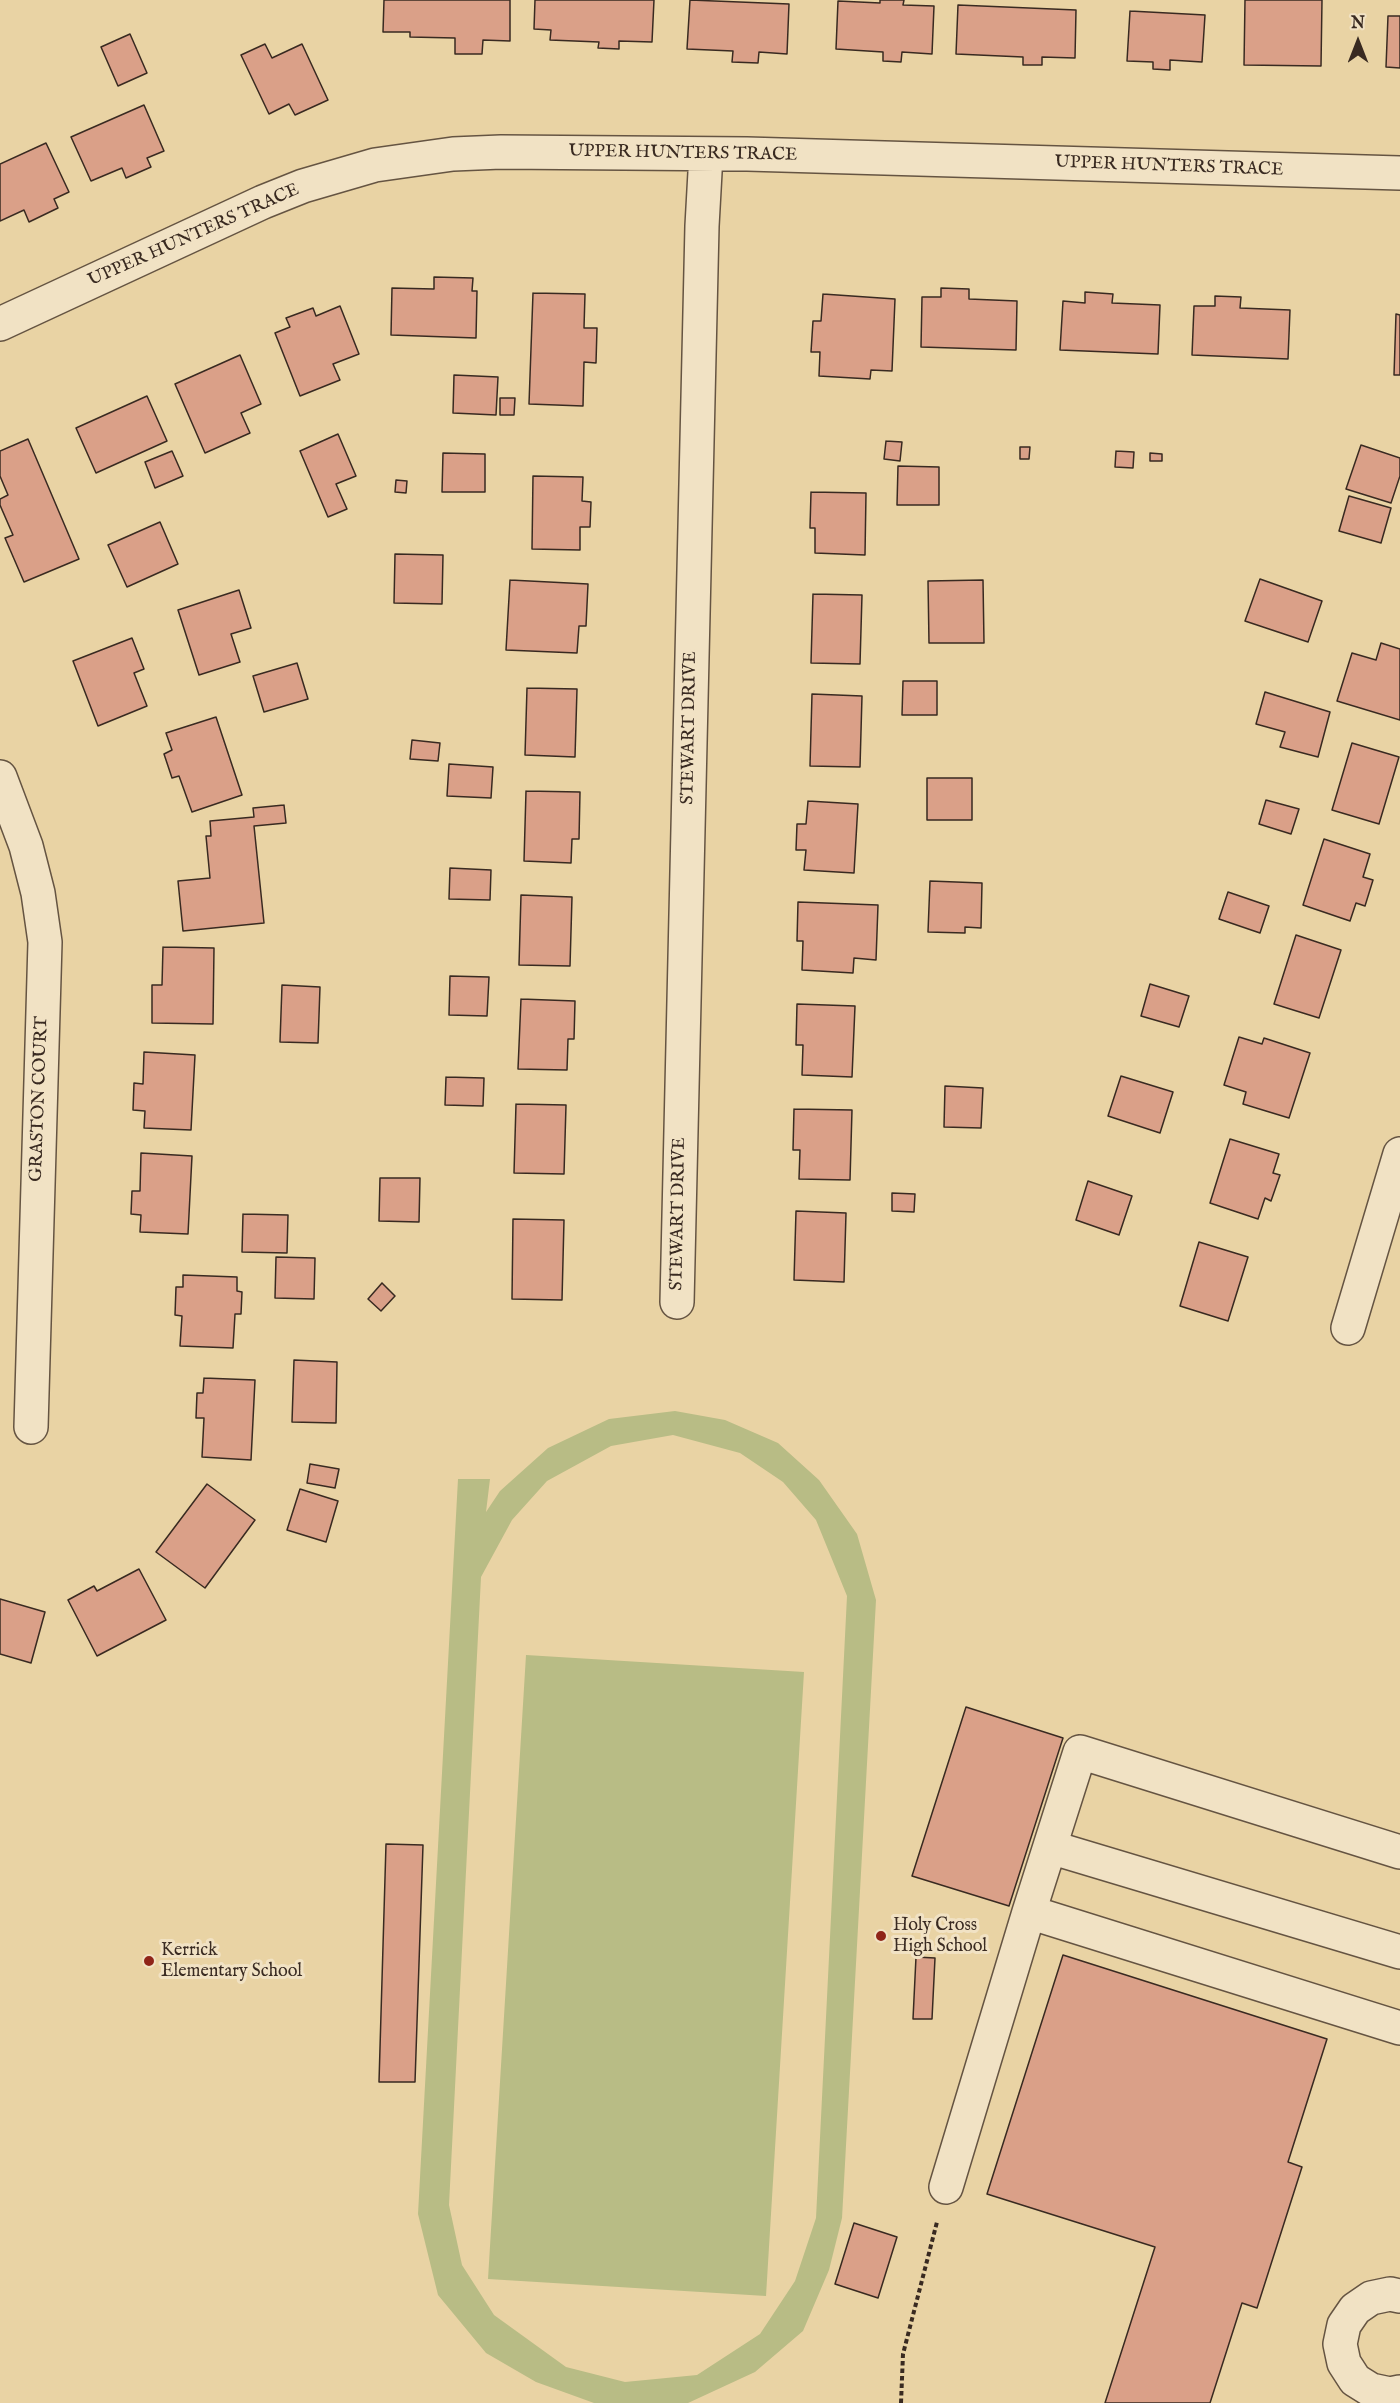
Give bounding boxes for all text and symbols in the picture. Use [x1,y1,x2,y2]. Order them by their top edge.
north arrow [1328,12,1388,72]
text: N [1351,14,1365,34]
street label: UPPER HUNTERS TRACE [569,141,797,167]
street label: UPPER HUNTERS TRACE [1054,152,1284,182]
street label: UPPER HUNTERS TRACE [85,180,303,292]
street label: STEWART DRIVE [678,651,702,805]
street label: GRASTON COURT [26,1016,54,1182]
street label: STEWART DRIVE [667,1137,691,1291]
place label: Holy Cross High School [893,1915,987,1958]
marker: Holy Cross High School [874,1929,888,1943]
place label: Kerrick Elementary School [161,1940,302,1982]
marker: Kerrick Elementary School [142,1954,156,1968]

